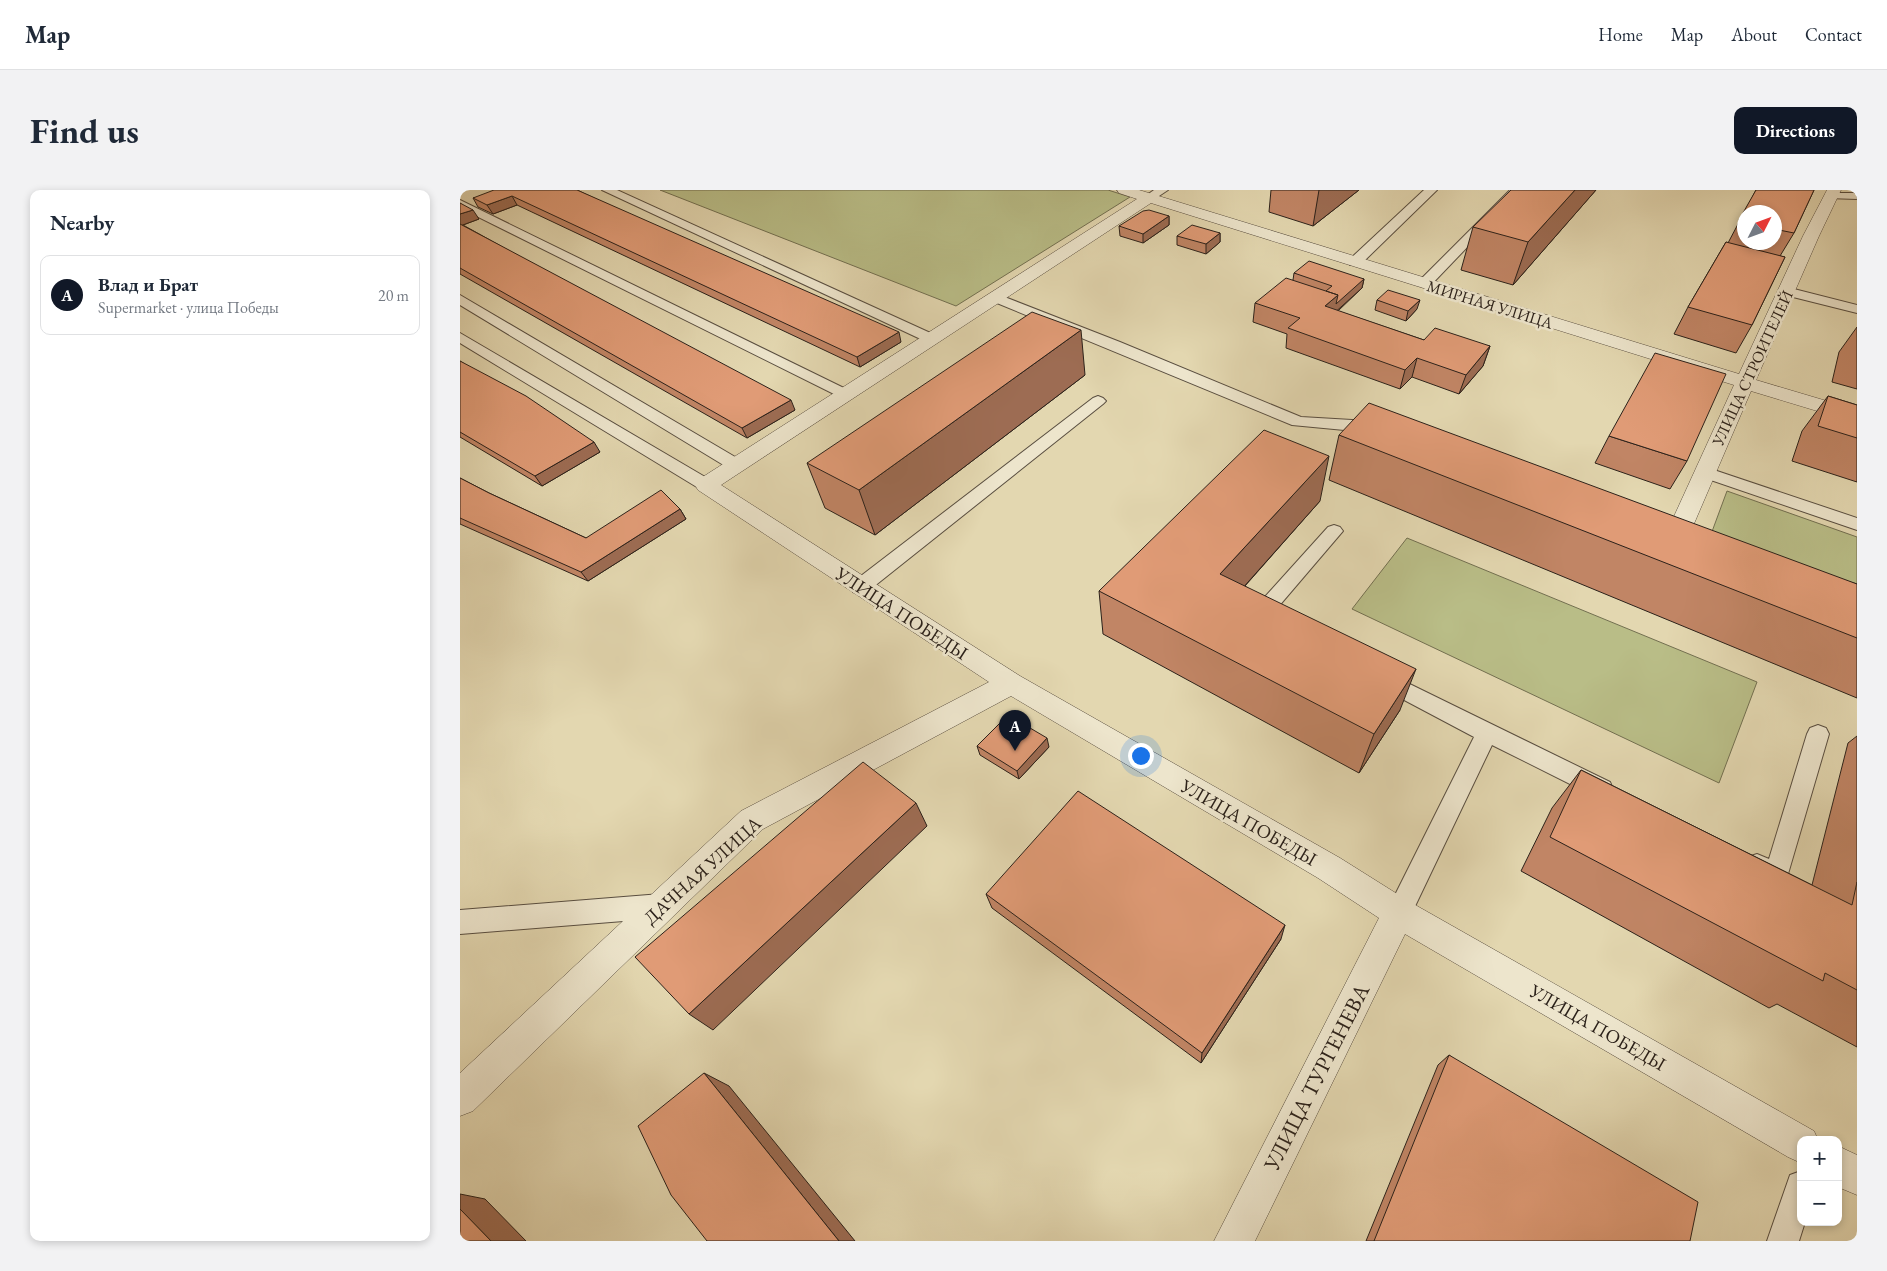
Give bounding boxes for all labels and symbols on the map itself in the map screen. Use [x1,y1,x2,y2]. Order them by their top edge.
north arrow [1737,205,1782,250]
street label: МИРНАЯ УЛИЦА [1424,275,1556,334]
street label: УЛИЦА СТРОИТЕЛЕЙ [1707,287,1798,450]
street label: УЛИЦА ПОБЕДЫ [830,561,973,666]
pin: A [999,710,1031,751]
your location [1128,743,1154,769]
street label: УЛИЦА ПОБЕДЫ [1175,773,1322,872]
street label: ДАЧНАЯ УЛИЦА [638,810,767,930]
street label: УЛИЦА ТУРГЕНЕВА [1256,978,1376,1176]
street label: УЛИЦА ПОБЕДЫ [1524,978,1671,1077]

